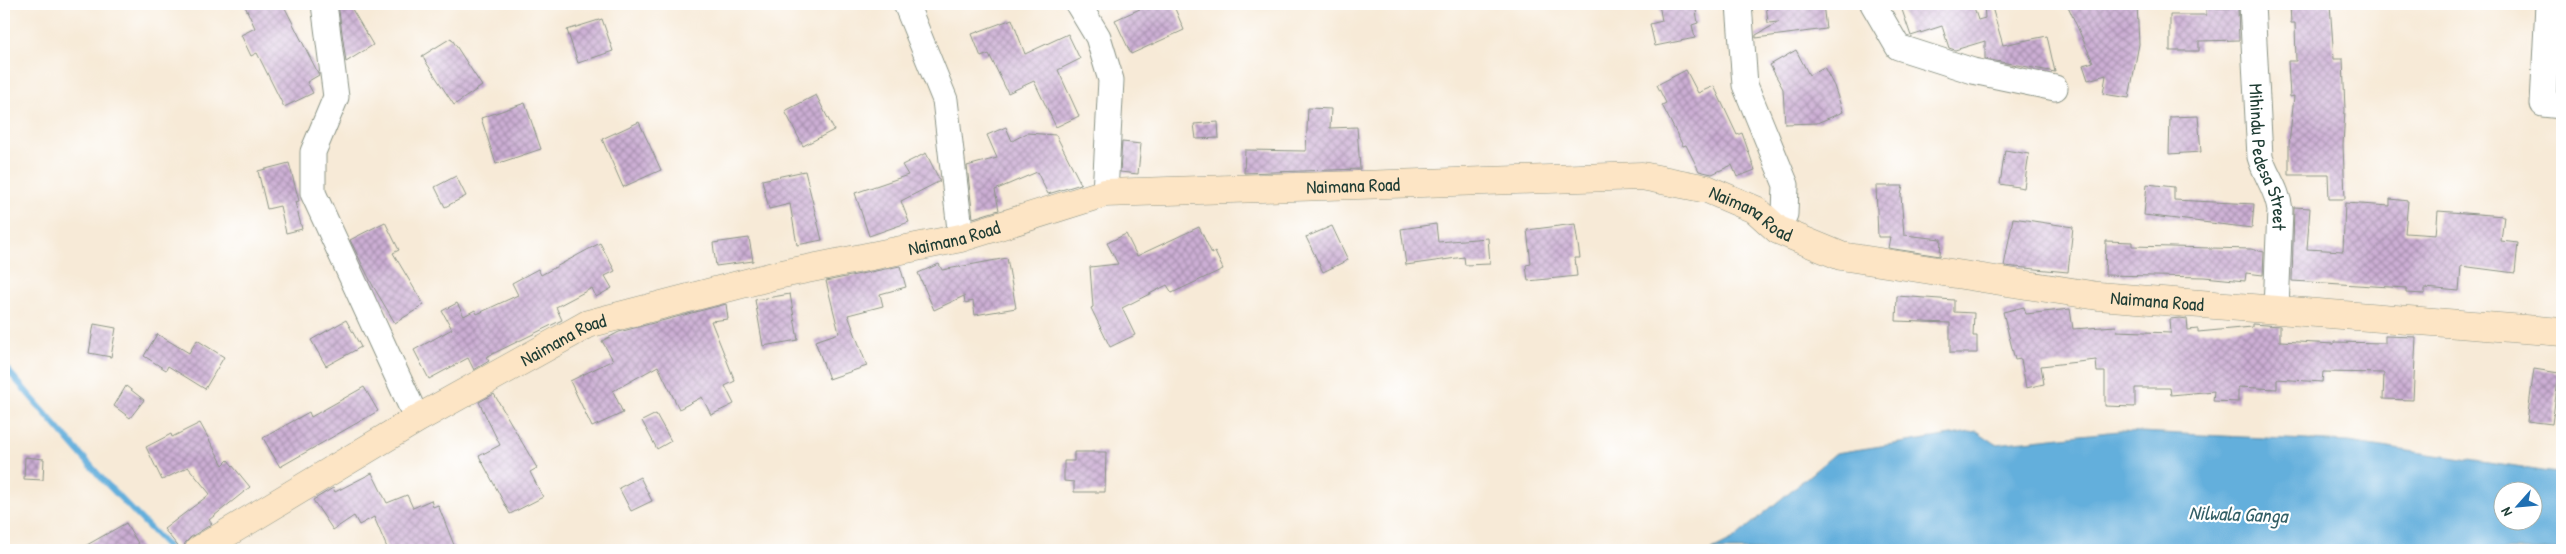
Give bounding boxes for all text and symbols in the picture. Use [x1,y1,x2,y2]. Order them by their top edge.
street label: Mihindu Pedesa Street [2243,83,2293,231]
street label: Naimana Road [1306,171,1401,200]
street label: Naimana Road [1705,179,1797,248]
street label: Naimana Road [906,213,1004,261]
street label: Naimana Road [2109,284,2206,317]
street label: Naimana Road [515,307,609,372]
north arrow [2494,482,2544,532]
water label: Nilwala Ganga [2188,498,2290,530]
text: N [2496,504,2516,520]

